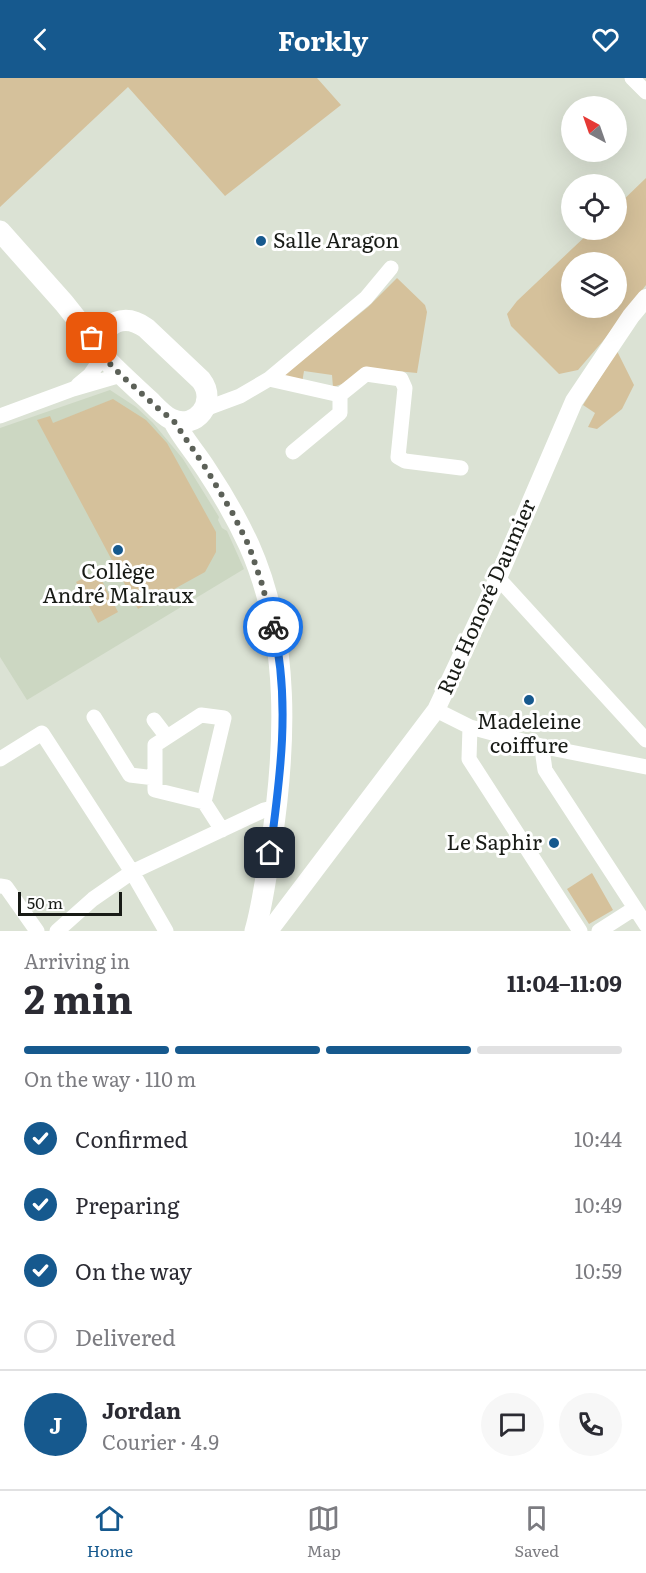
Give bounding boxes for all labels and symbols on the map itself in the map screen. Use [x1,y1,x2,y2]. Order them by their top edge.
north arrow [561,96,627,162]
place label: Salle Aragon [273,223,399,254]
marker: Salle Aragon [254,234,268,248]
pin [66,312,117,363]
street label: Rue Honoré Daumier [428,493,542,699]
marker: Collège André Malraux [111,543,125,557]
place label: Collège André Malraux [42,554,194,609]
courier [243,597,303,657]
marker: Madeleine coiffure [522,693,536,707]
place label: Madeleine coiffure [477,704,581,759]
place label: Le Saphir [447,825,542,856]
pin [244,827,295,878]
marker: Le Saphir [547,836,561,850]
scale bar [18,889,122,917]

